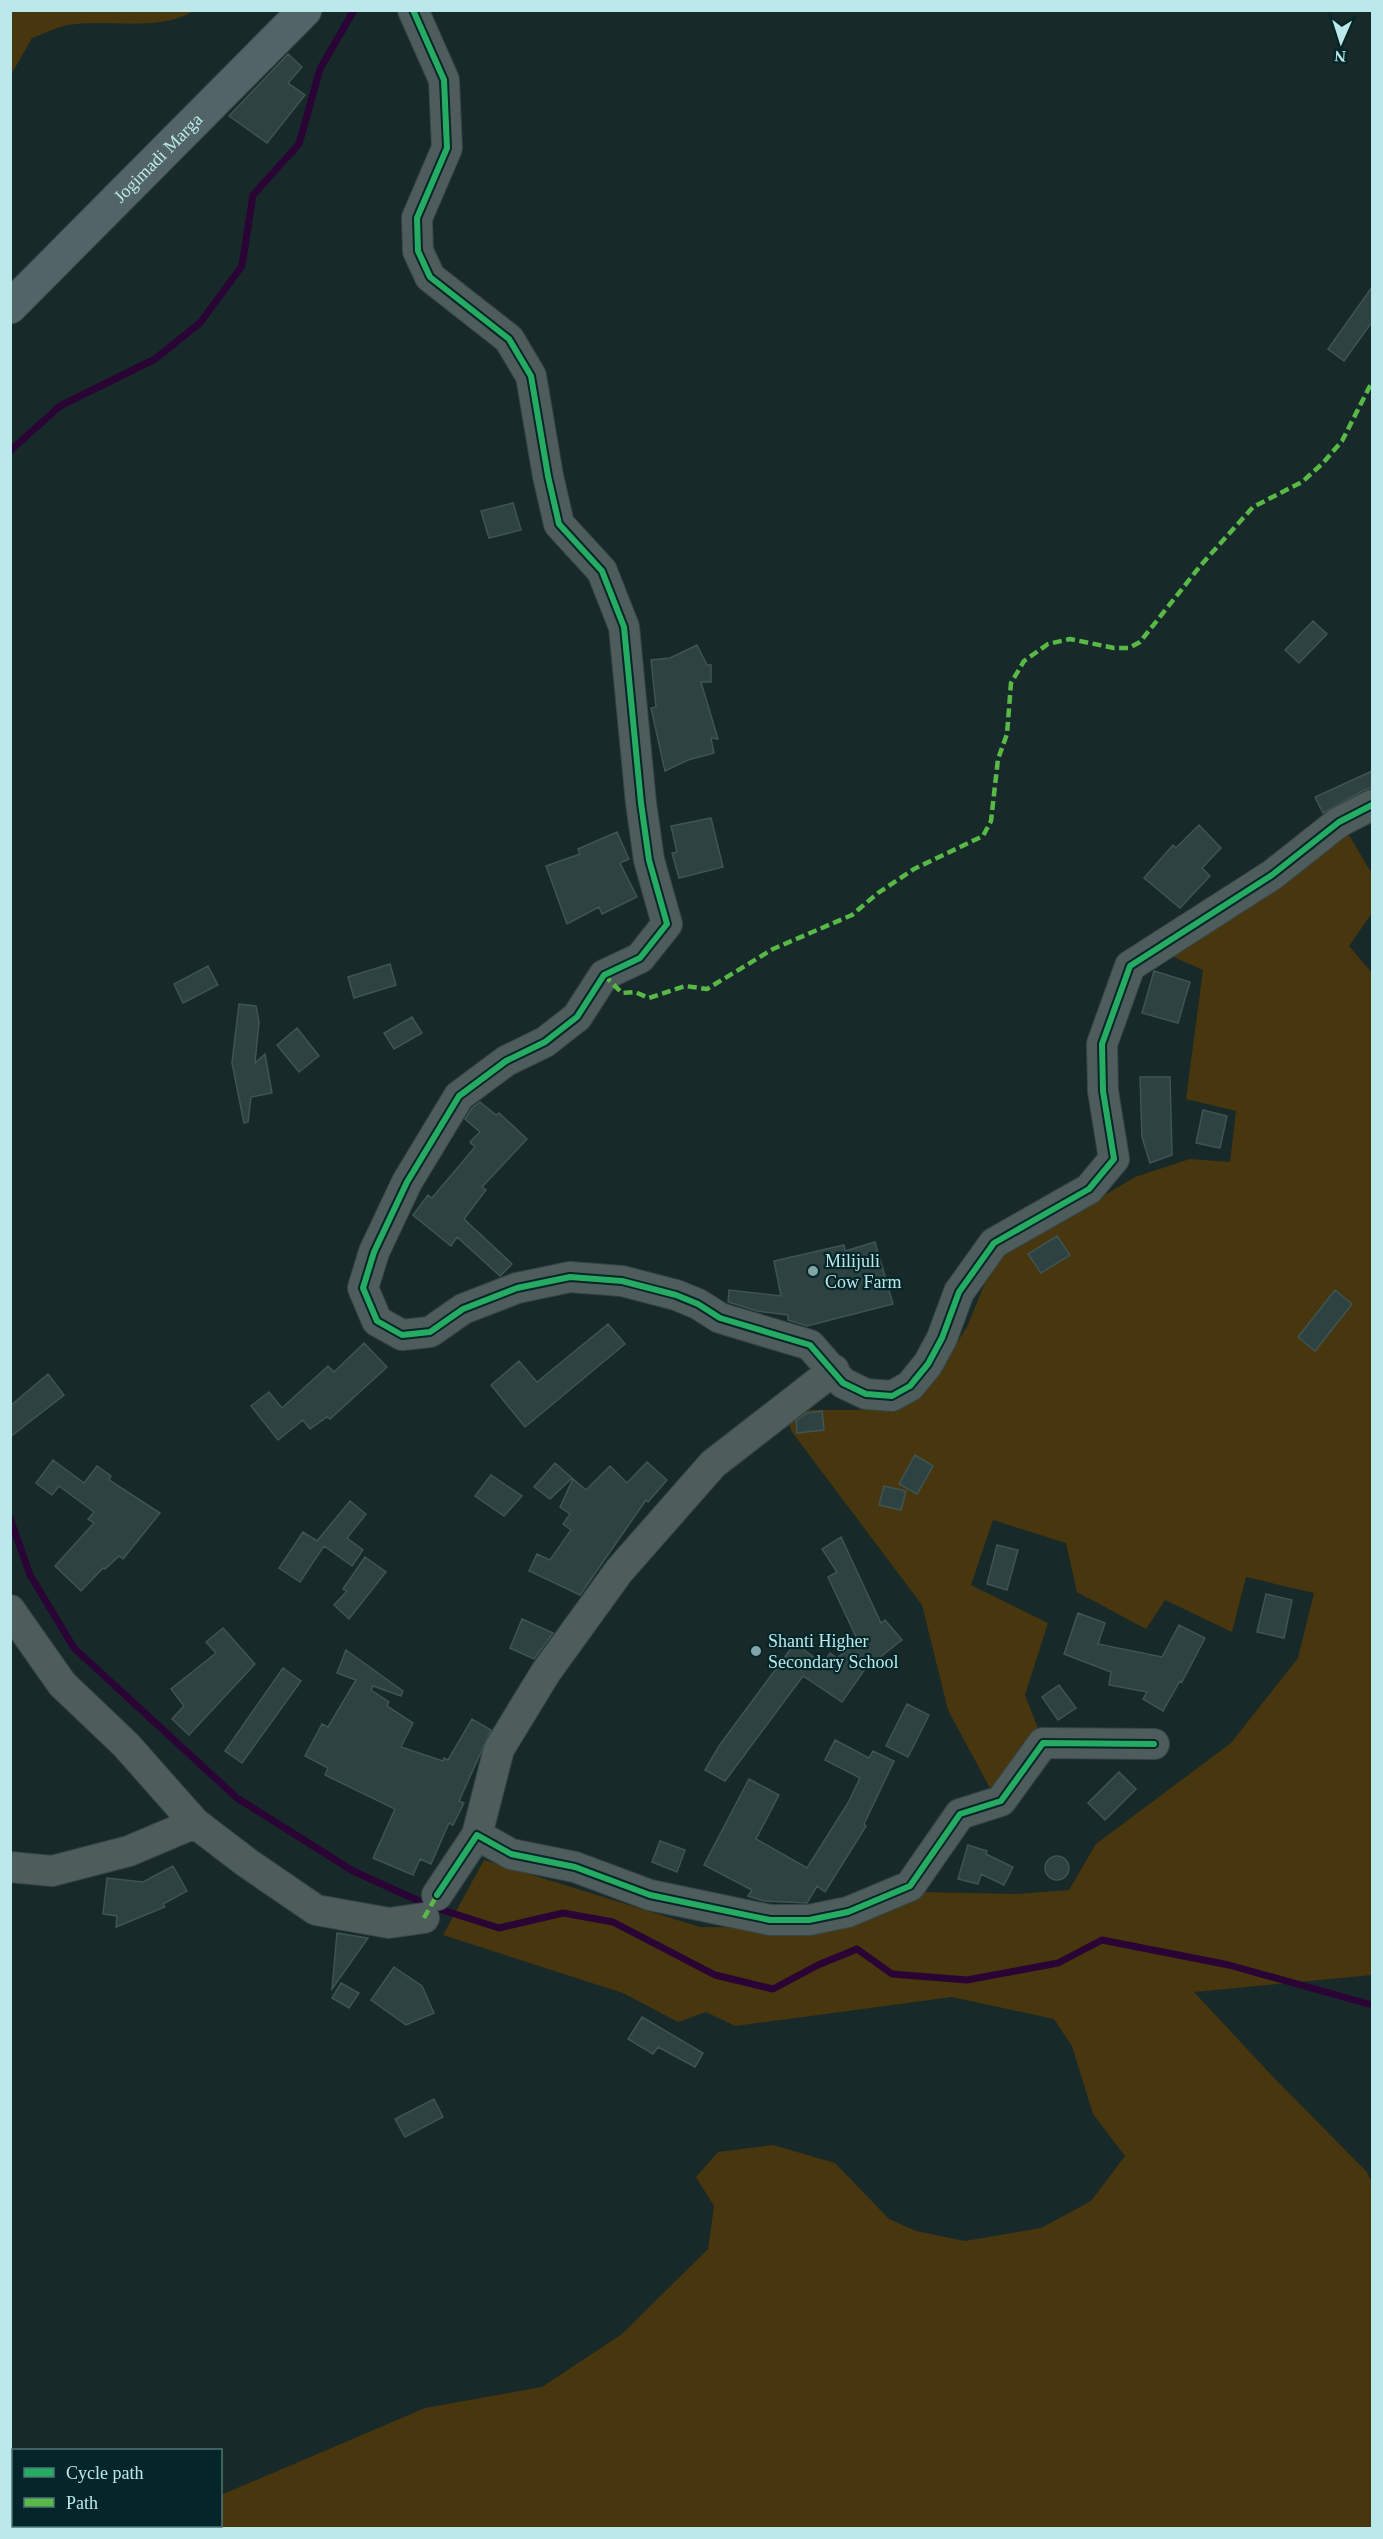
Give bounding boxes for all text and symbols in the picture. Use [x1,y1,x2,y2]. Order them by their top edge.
north arrow [1311,12,1371,72]
text: N [1334,48,1346,65]
street label: Jogimadi Marga [110,109,206,207]
place label: Milijuli Cow Farm [825,1251,902,1292]
marker: Milijuli Cow Farm [806,1264,820,1278]
place label: Shanti Higher Secondary School [768,1631,898,1672]
marker: Shanti Higher Secondary School [749,1644,763,1658]
legend [12,2449,222,2527]
text: Cycle path [66,2463,143,2483]
text: Path [66,2493,98,2513]

